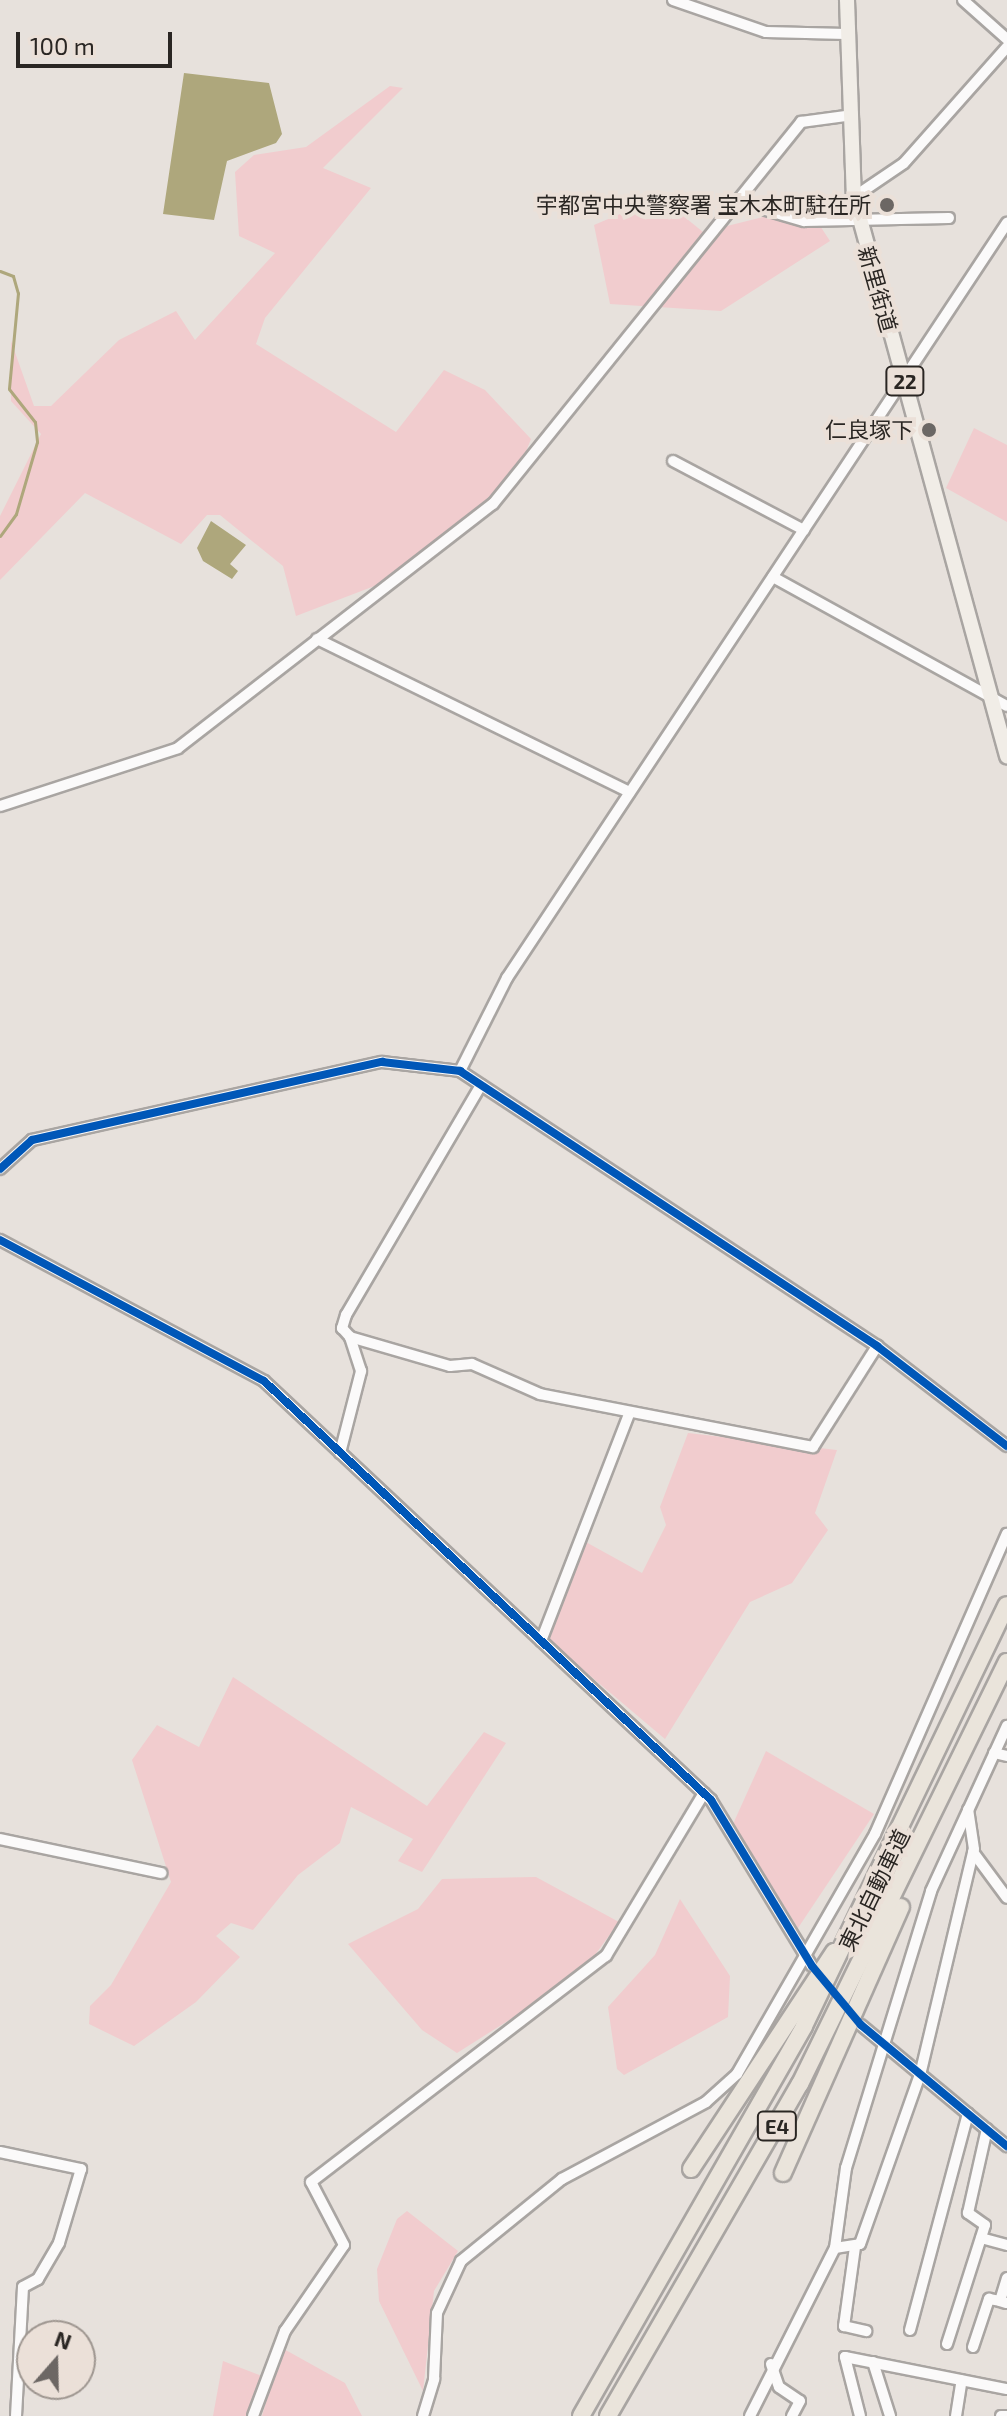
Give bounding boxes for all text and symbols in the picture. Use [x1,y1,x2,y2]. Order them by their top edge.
scale bar [20,16,176,66]
text: 100 m [30,31,95,60]
place label: 宇都宮中央警察署 宝木本町駐在所 [536,192,871,218]
marker: 宇都宮中央警察署 宝木本町駐在所 [878,196,896,214]
street label: 新里街道 [853,243,903,335]
road number: 22 [885,365,925,397]
place label: 仁良塚下 [825,417,913,443]
marker: 仁良塚下 [920,421,938,439]
street label: 東北自動車道 [833,1825,915,1955]
road number: E4 [755,2110,799,2142]
north arrow [16,2320,96,2400]
text: N [52,2324,75,2354]

